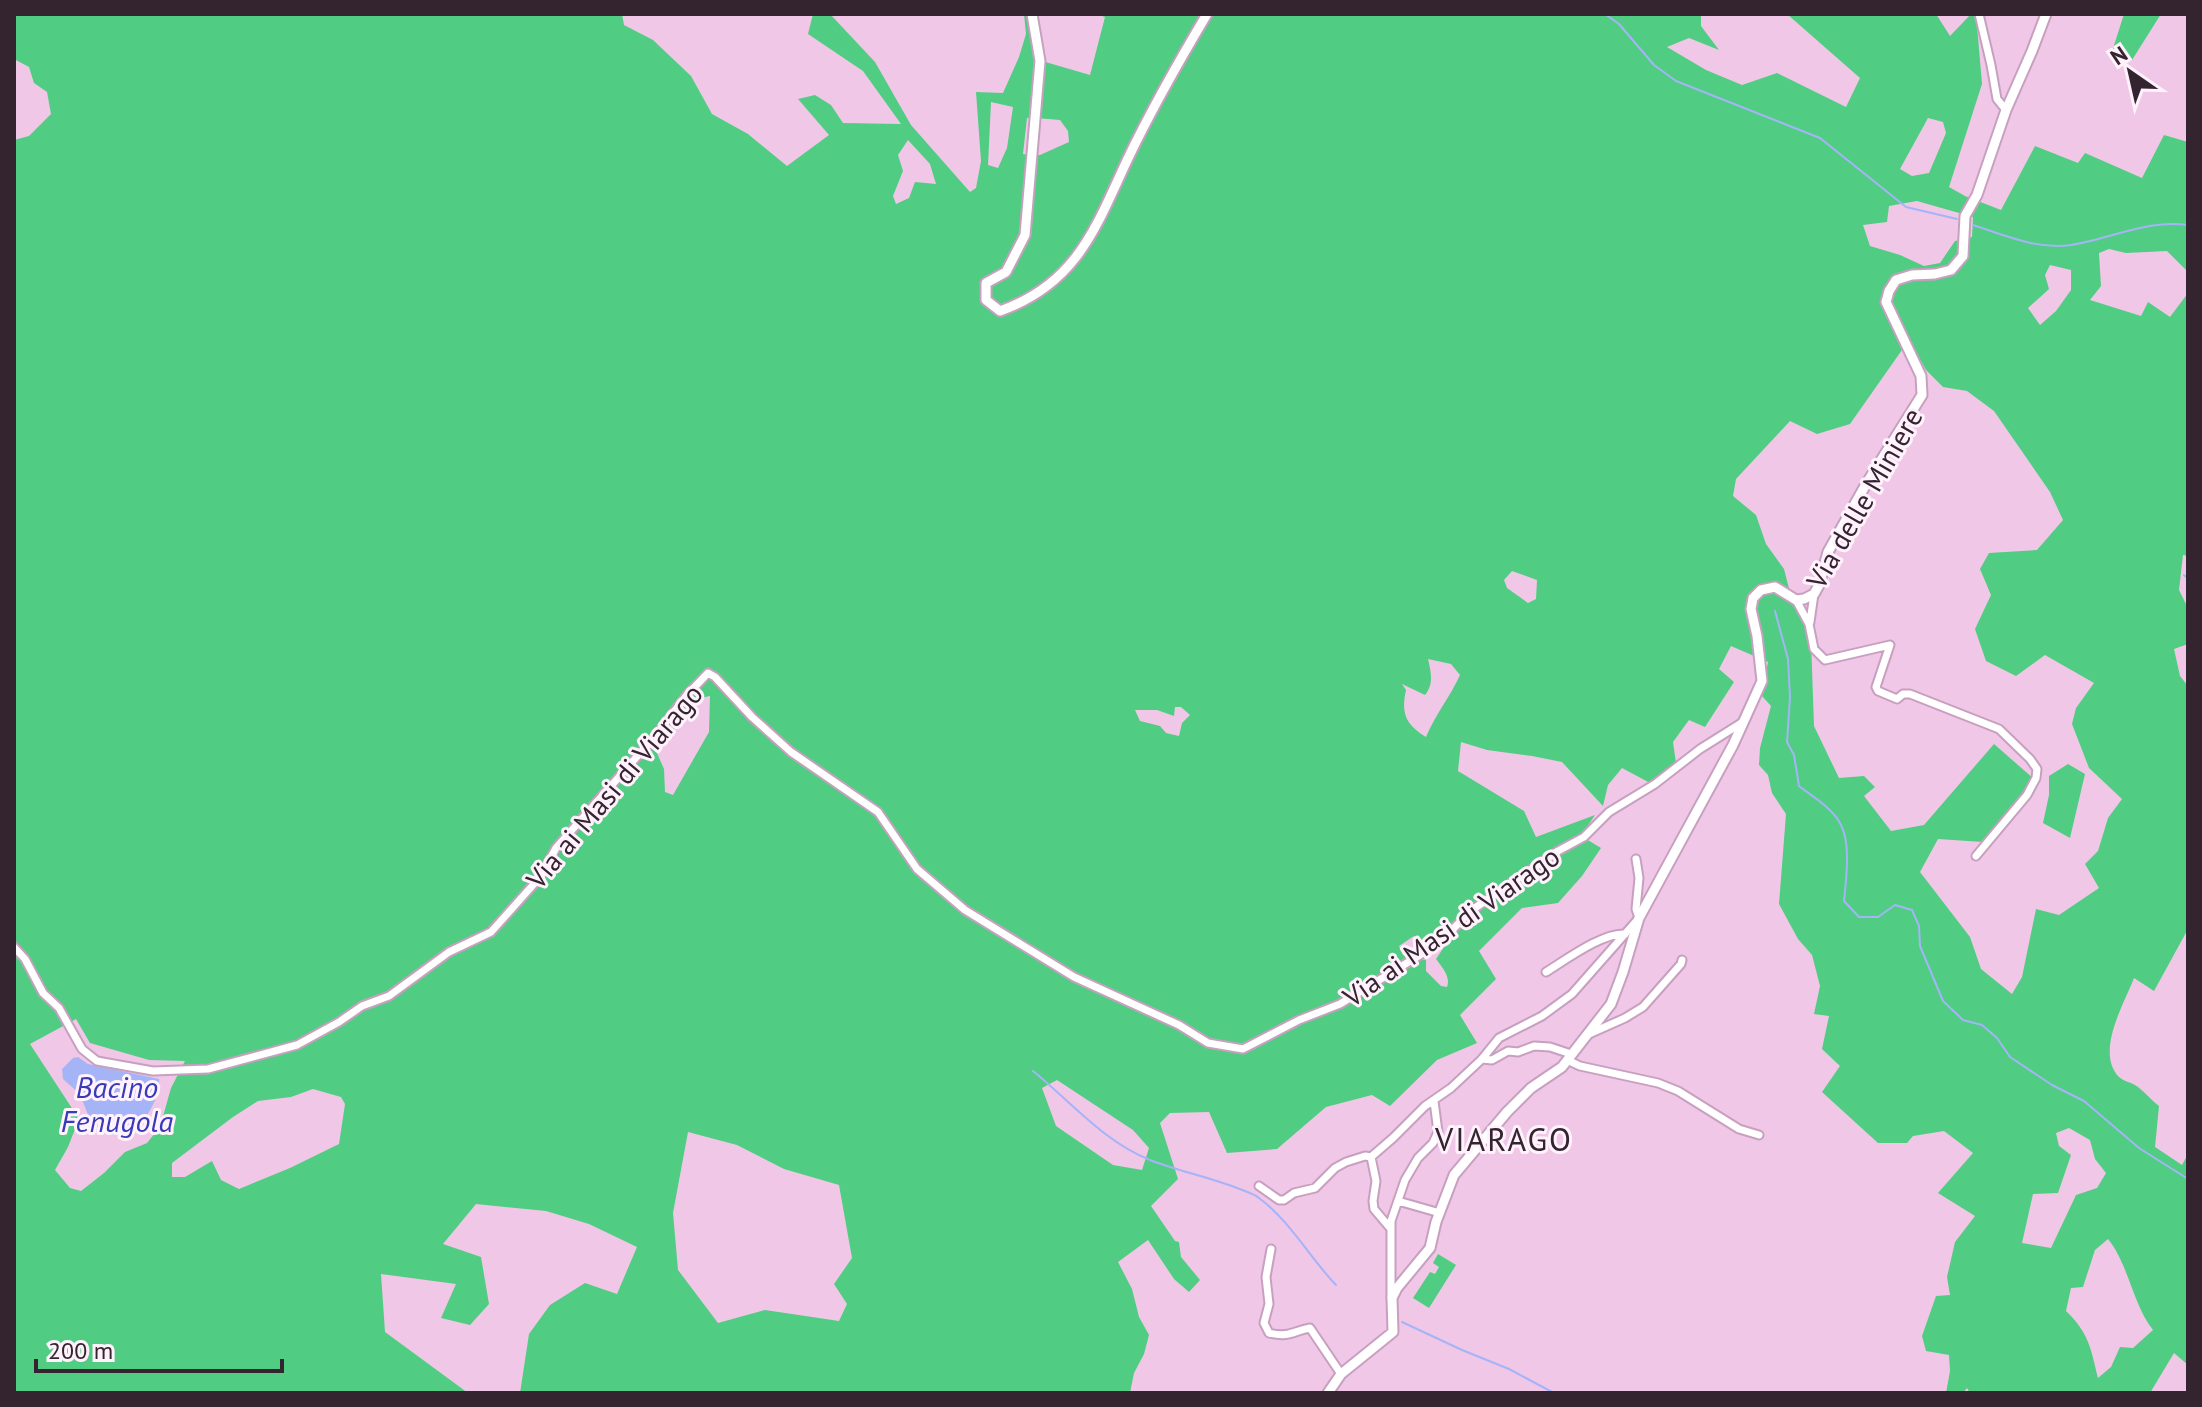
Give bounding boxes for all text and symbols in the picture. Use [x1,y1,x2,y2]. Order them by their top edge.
north arrow [2090,32,2170,112]
text: N [2105,40,2133,71]
street label: Via delle Miniere [1797,401,1931,596]
street label: Via ai Masi di Viarago [517,676,711,897]
street label: Via ai Masi di Viarago [1335,837,1567,1015]
water label: Bacino Fenugola [61,1067,174,1140]
district label: VIARAGO [1434,1118,1573,1160]
scale bar [36,1323,282,1373]
text: 200 m [48,1335,113,1366]

